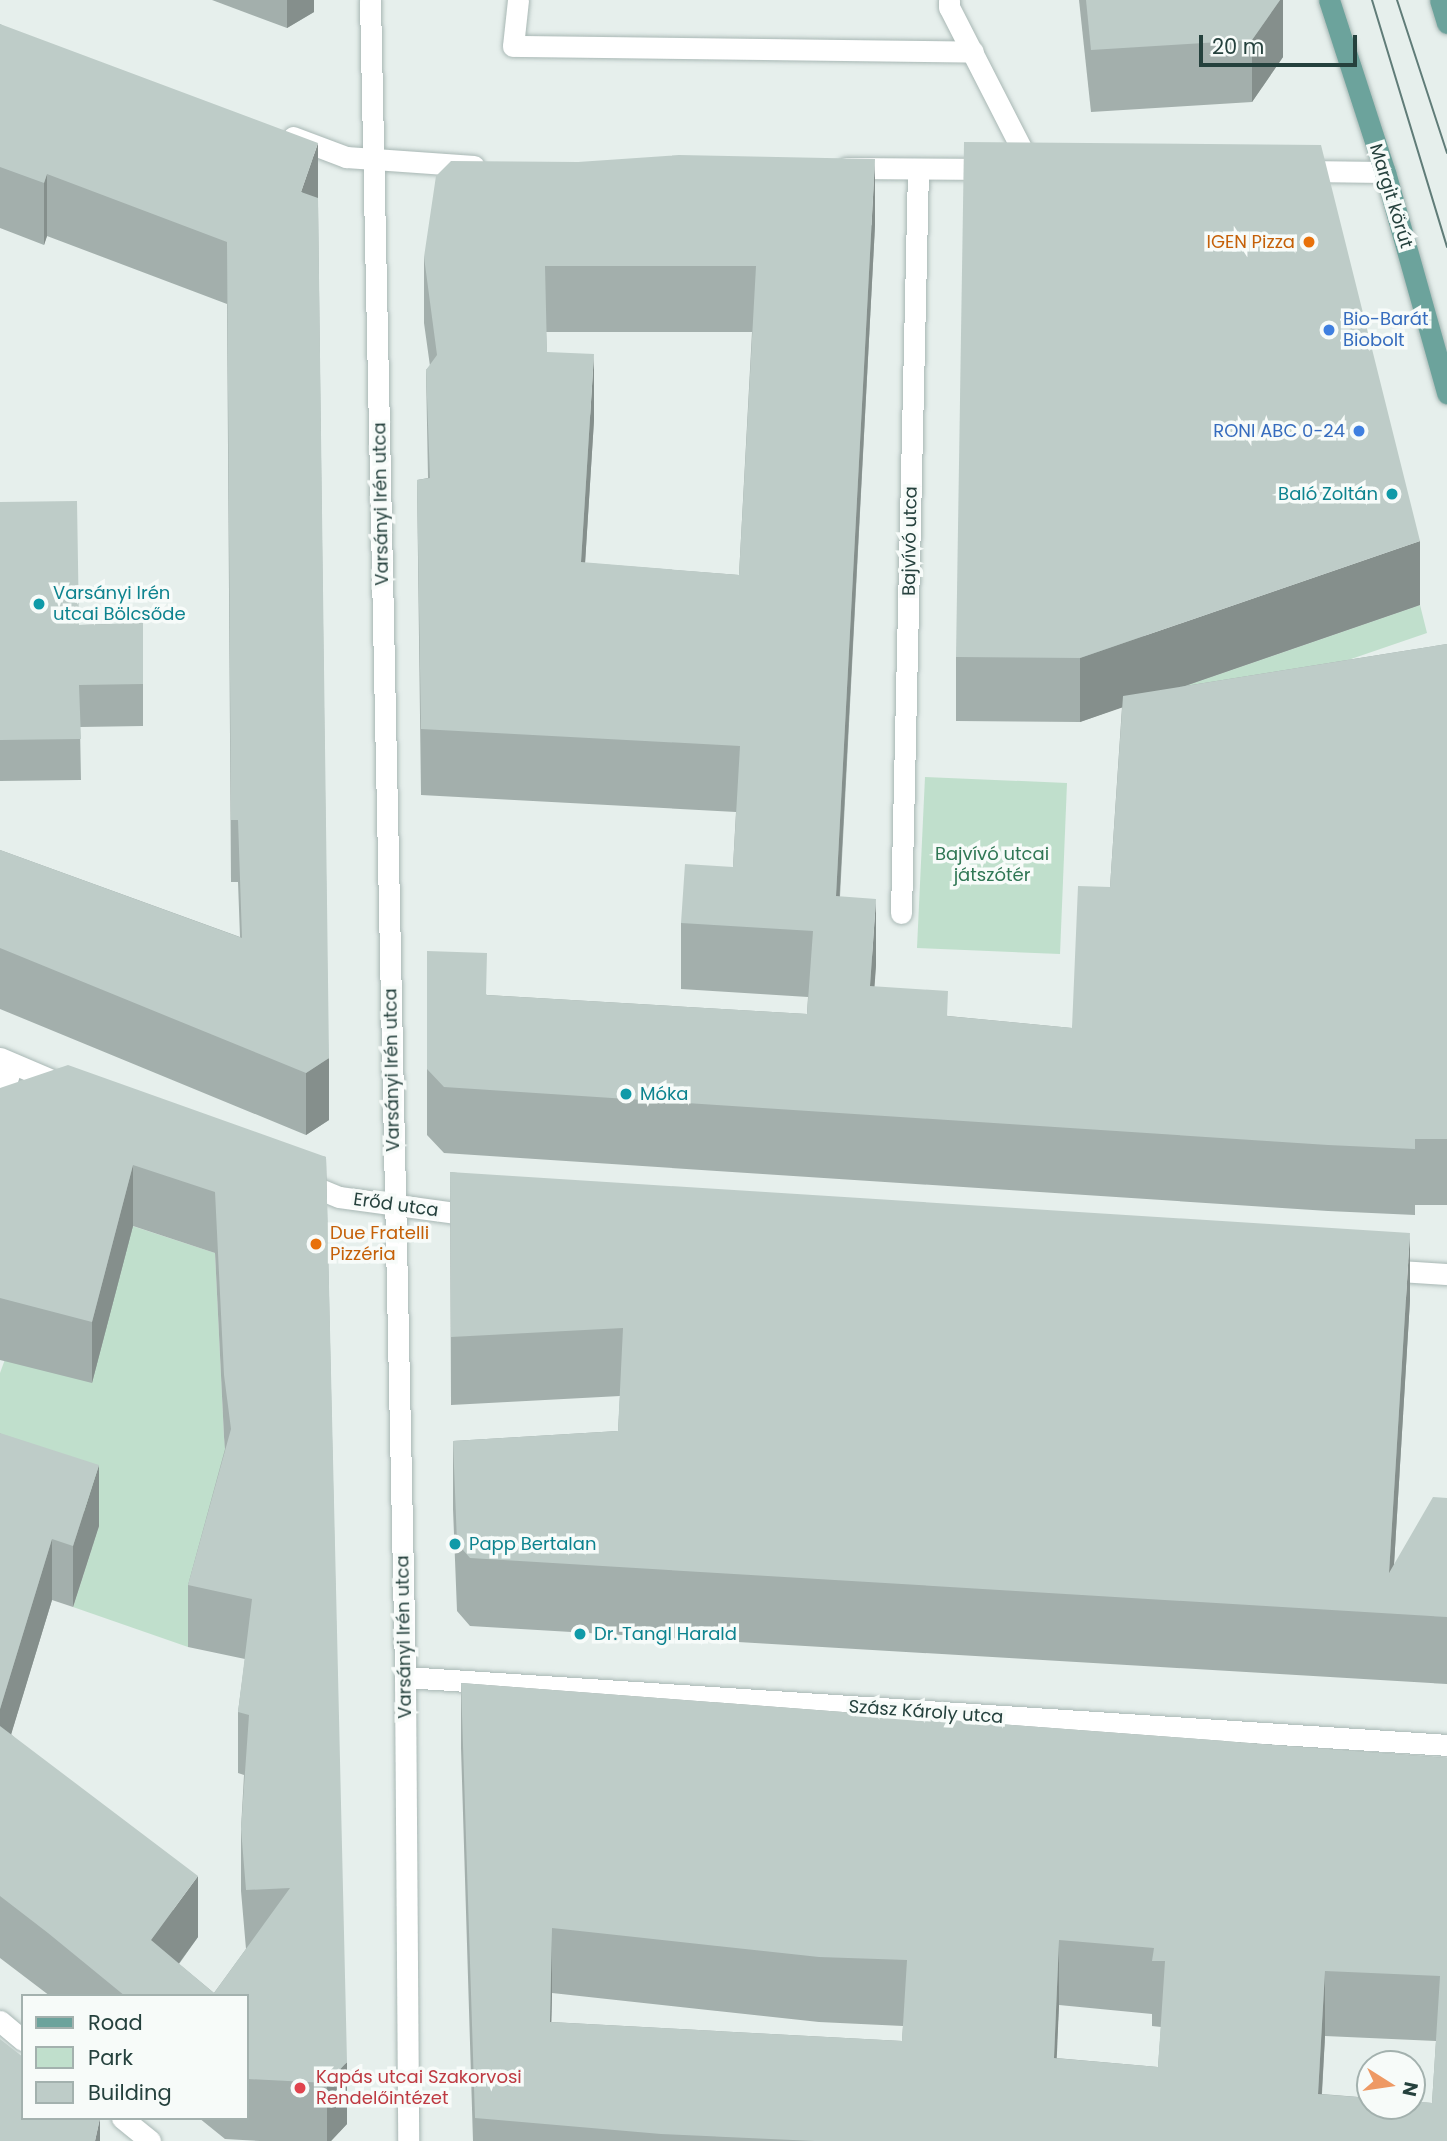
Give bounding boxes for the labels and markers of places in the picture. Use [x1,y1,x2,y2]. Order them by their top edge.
place label: IGEN Pizza [1206,231,1295,253]
marker: IGEN Pizza [1301,234,1317,250]
place label: Bio-Barát Biobolt [1343,309,1429,352]
marker: Bio-Barát Biobolt [1321,322,1337,338]
place label: RONI ABC 0-24 [1213,420,1345,442]
marker: RONI ABC 0-24 [1351,423,1367,439]
place label: Baló Zoltán [1278,483,1378,505]
marker: Baló Zoltán [1384,486,1400,502]
place label: Varsányi Irén utcai Bölcsőde [53,583,186,626]
marker: Varsányi Irén utcai Bölcsőde [31,596,47,612]
place label: Móka [640,1083,688,1105]
marker: Móka [618,1086,634,1102]
place label: Due Fratelli Pizzéria [330,1223,429,1266]
marker: Due Fratelli Pizzéria [308,1236,324,1252]
place label: Papp Bertalan [469,1533,596,1555]
marker: Papp Bertalan [447,1536,463,1552]
place label: Dr. Tangl Harald [594,1623,737,1645]
marker: Dr. Tangl Harald [572,1626,588,1642]
place label: Kapás utcai Szakorvosi Rendelőintézet [316,2067,522,2110]
marker: Kapás utcai Szakorvosi Rendelőintézet [290,2078,310,2098]

